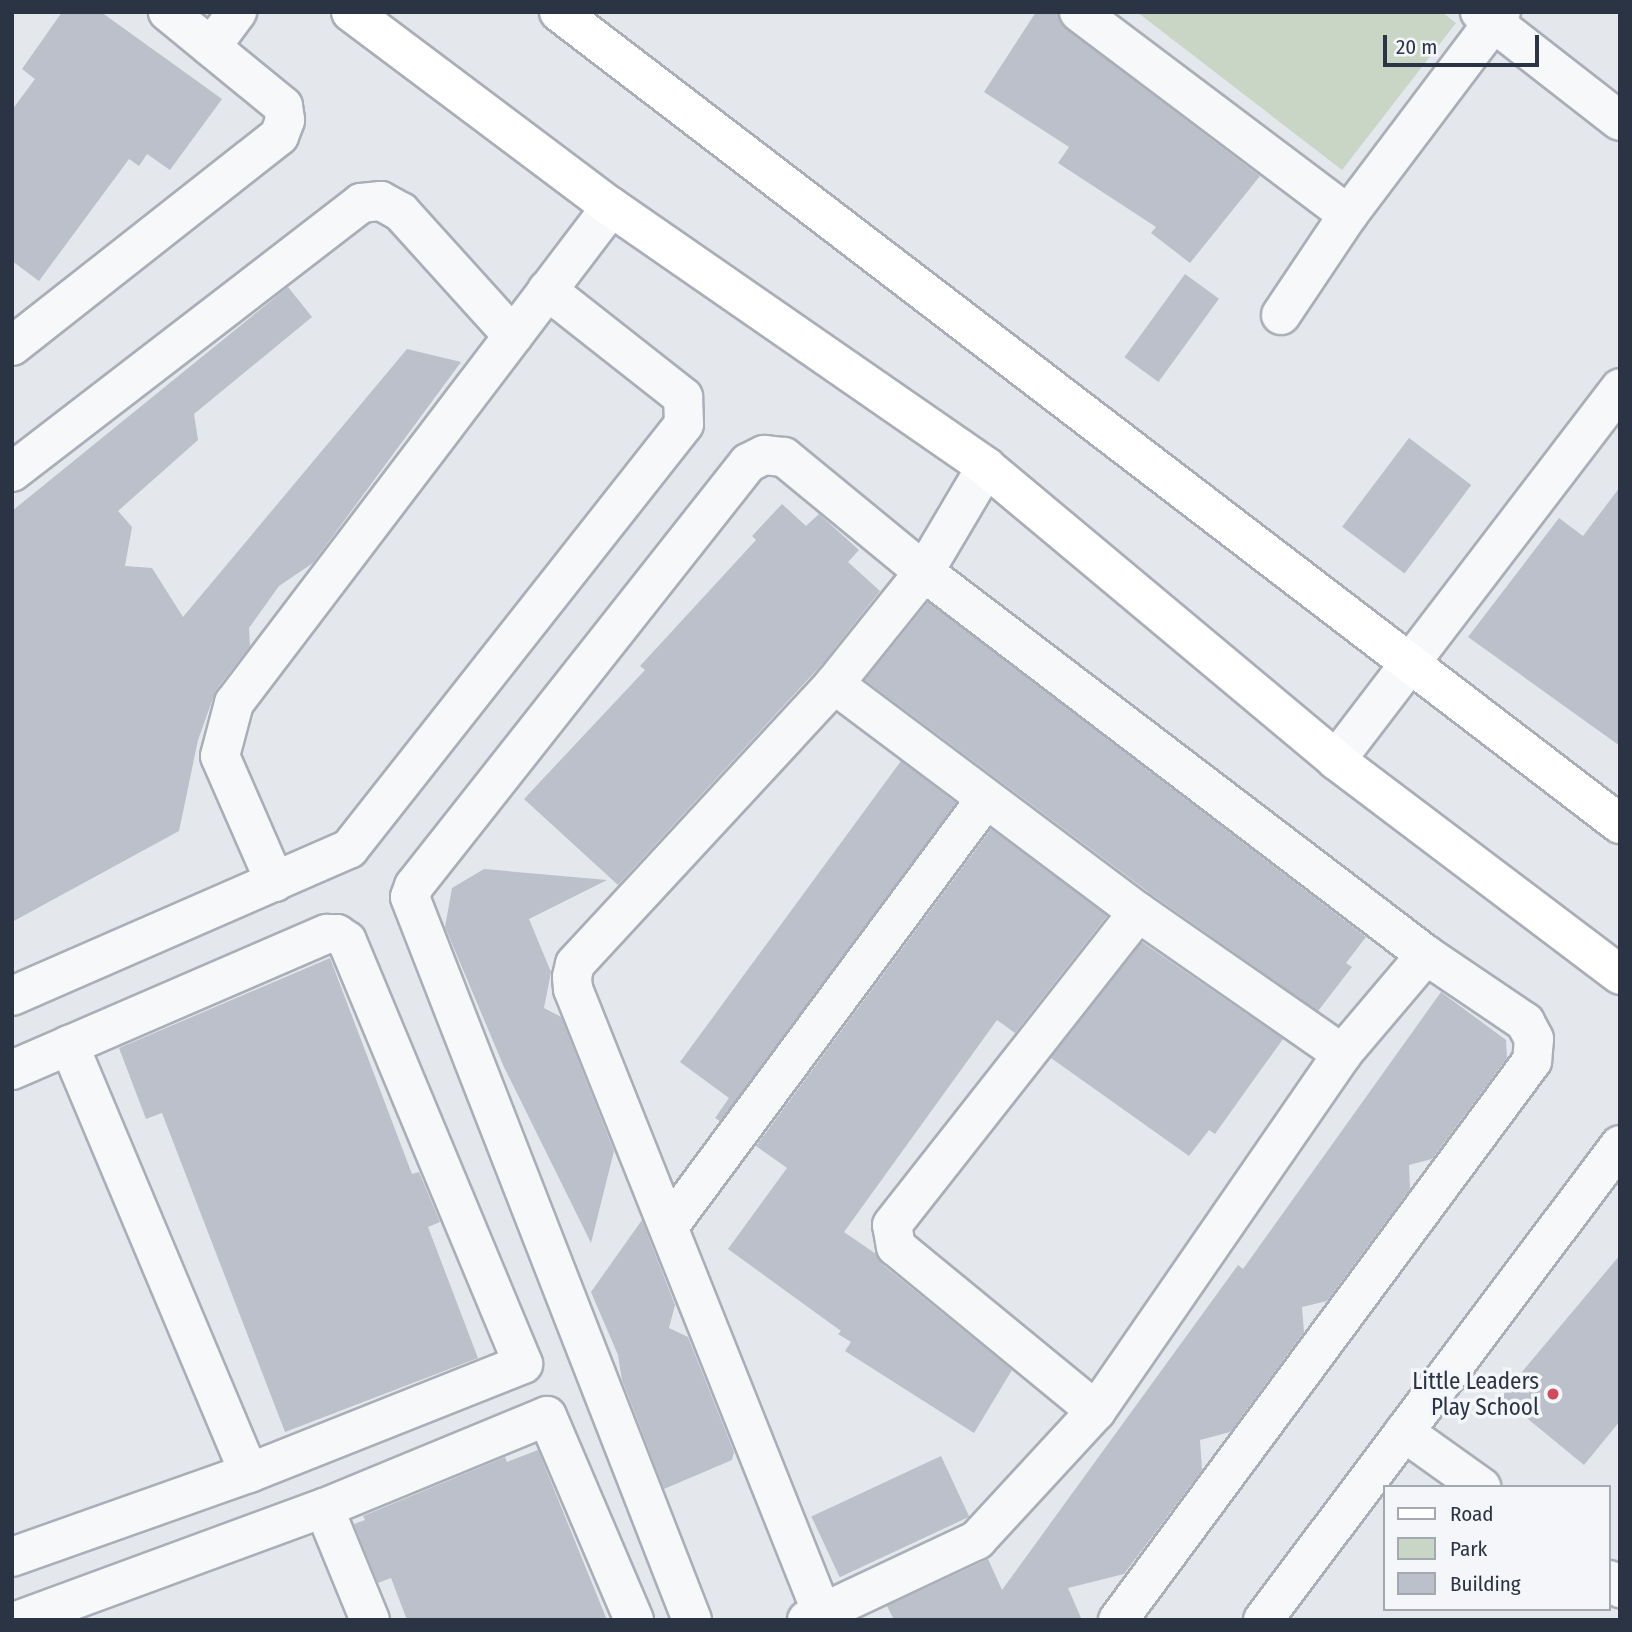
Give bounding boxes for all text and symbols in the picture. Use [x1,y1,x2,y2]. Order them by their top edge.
scale bar [1387,21,1543,65]
text: 20 m [1396,34,1437,60]
place label: Little Leaders Play School [1412,1367,1539,1421]
marker: Little Leaders Play School [1545,1386,1561,1402]
legend [1384,1485,1611,1611]
text: Road [1450,1501,1494,1527]
text: Park [1450,1536,1487,1562]
text: Building [1450,1571,1521,1597]

